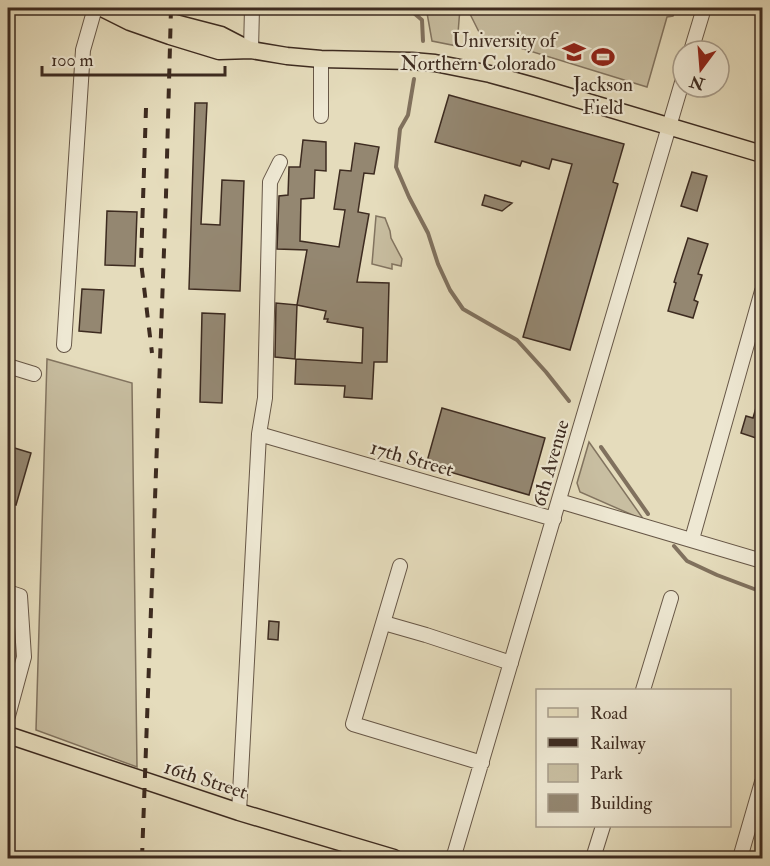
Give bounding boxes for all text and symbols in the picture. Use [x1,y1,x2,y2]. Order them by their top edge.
place label: University of Northern Colorado [400,28,560,76]
scale bar [42,39,225,77]
school or university icon: University of Northern Colorado [561,39,587,65]
north arrow [671,39,731,99]
sports icon: Jackson Field [590,44,616,70]
text: 100 m [51,49,94,72]
text: N [687,71,708,94]
place label: Jackson Field [572,72,633,120]
street label: 6th Avenue [526,417,575,509]
street label: 17th Street [367,435,457,482]
legend [536,689,731,827]
text: Road [590,702,628,725]
text: Railway [590,732,647,755]
street label: 16th Street [161,754,251,805]
text: Park [590,762,623,785]
text: Building [590,792,653,815]

